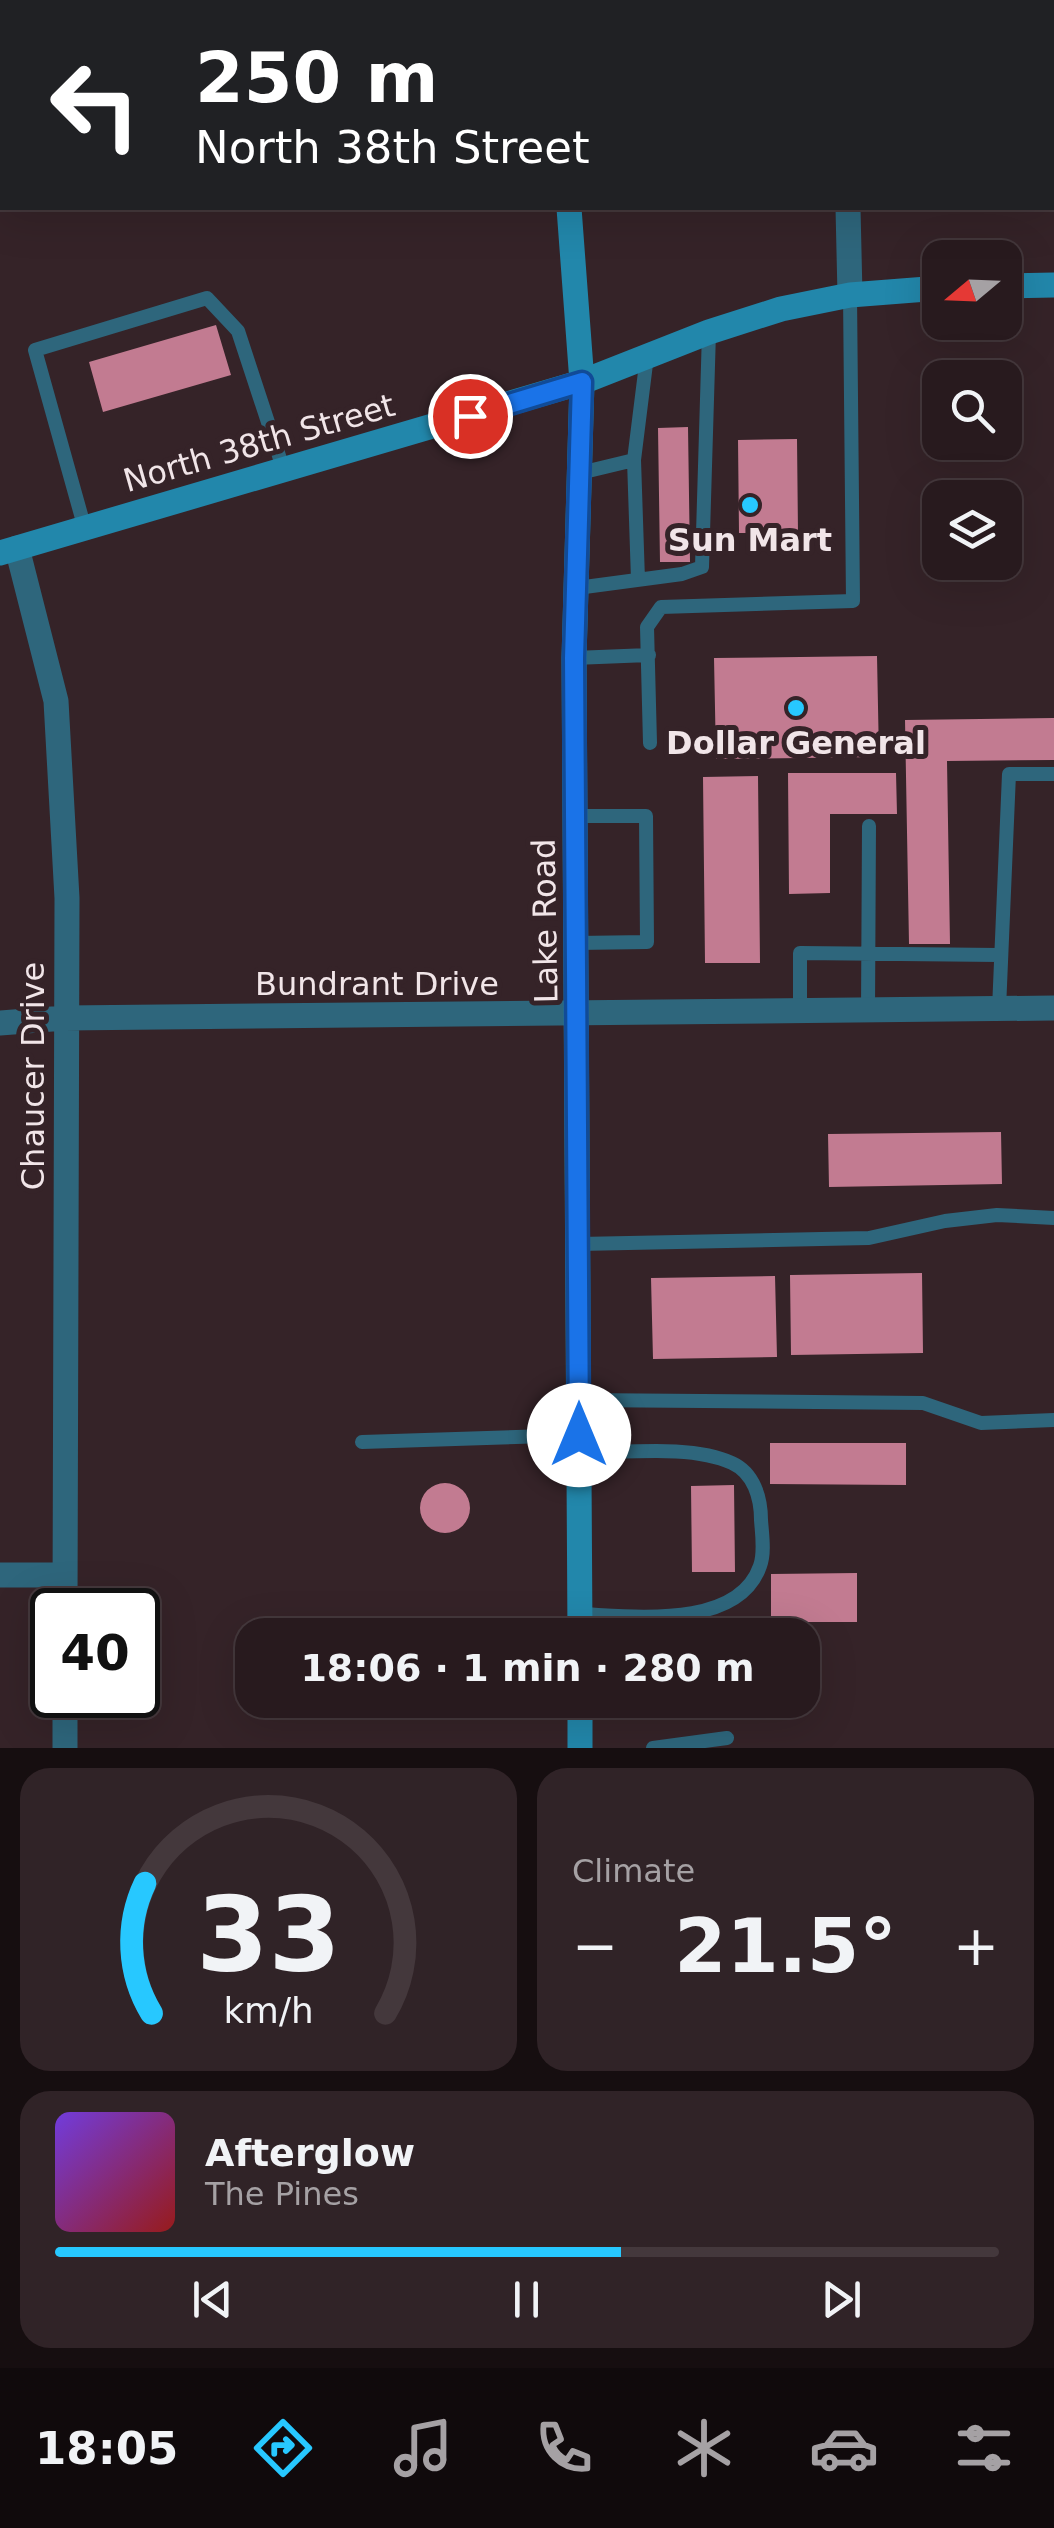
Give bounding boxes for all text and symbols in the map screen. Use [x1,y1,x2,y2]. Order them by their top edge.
text: 250 m [195,37,438,119]
icon: left [30,40,160,170]
text: North 38th Street [195,121,590,174]
north arrow [922,240,1022,340]
map controls [922,240,1022,580]
button: search [922,360,1022,460]
pin [428,374,513,459]
street label: North 38th Street [119,386,399,500]
icon: arrive [443,389,498,444]
button: layers [922,480,1022,580]
marker: Sun Mart [739,494,761,516]
place label: Sun Mart [668,521,832,559]
marker: Dollar General [785,697,807,719]
place label: Dollar General [666,724,926,762]
street label: Lake Road [525,838,565,1004]
street label: Chaucer Drive [14,962,52,1190]
street label: Bundrant Drive [255,965,499,1003]
position arrow [527,1383,631,1487]
speed limit sign: 40 [30,1588,160,1718]
text: 18:06 · 1 min · 280 m [300,1646,755,1690]
text: Climate [572,1852,695,1890]
text: 33 [196,1874,341,1996]
text: 21.5° [674,1902,897,1990]
text: − [572,1914,618,1978]
text: + [953,1914,999,1978]
text: km/h [223,1990,314,2031]
text: Afterglow [205,2131,415,2175]
text: The Pines [205,2175,359,2213]
icon: previous [185,2272,240,2327]
icon: pause [499,2272,554,2327]
icon: next [814,2272,869,2327]
icon: directions [248,2413,318,2483]
icon: music [388,2413,458,2483]
icon: phone [529,2413,599,2483]
icon: climate [669,2413,739,2483]
icon: car [809,2413,879,2483]
icon: filters [949,2413,1019,2483]
text: 18:05 [35,2422,178,2475]

